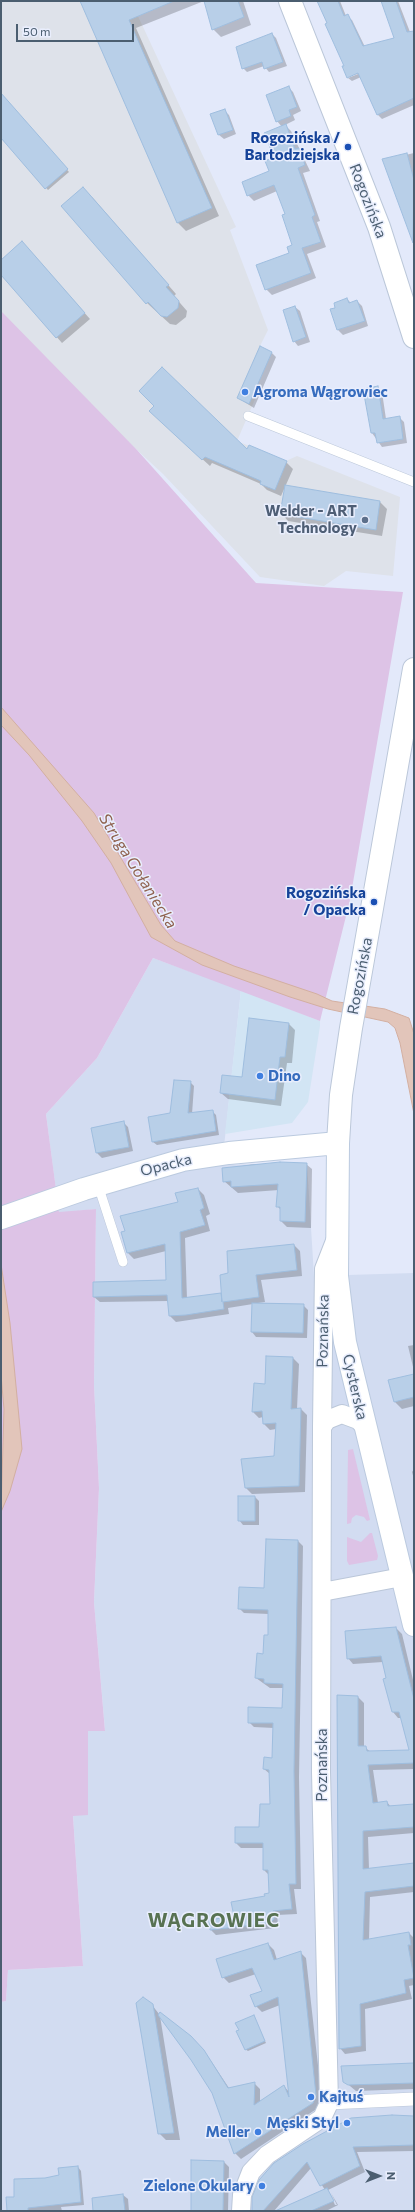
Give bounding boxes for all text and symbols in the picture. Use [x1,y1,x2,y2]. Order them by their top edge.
scale bar [18,16,136,42]
text: 50 m [23,24,51,38]
place label: Rogozińska / Bartodziejska [244,129,340,164]
marker: Rogozińska / Bartodziejska [343,142,353,152]
street label: Rogozińska [346,161,390,241]
place label: Agroma Wągrowiec [253,383,388,401]
marker: Agroma Wągrowiec [240,387,250,397]
place label: Welder - ART Technology [265,502,357,537]
marker: Welder - ART Technology [360,515,370,525]
water label: Struga Gołaniecka [95,810,181,932]
place label: Rogozińska / Opacka [286,884,366,919]
marker: Rogozińska / Opacka [369,897,379,907]
street label: Rogozińska [344,936,376,1016]
place label: Dino [268,1067,301,1085]
marker: Dino [255,1071,265,1081]
street label: Opacka [138,1150,194,1180]
street label: Poznańska [313,1294,333,1368]
street label: Cysterska [339,1352,371,1422]
street label: Poznańska [313,1728,331,1802]
district label: WĄGROWIEC [148,1910,280,1932]
place label: Kajtuś [319,2088,363,2106]
marker: Kajtuś [306,2092,316,2102]
place label: Męski Styl [267,2114,339,2132]
marker: Męski Styl [342,2118,352,2128]
place label: Meller [205,2123,250,2141]
marker: Meller [253,2127,263,2137]
north arrow [359,2156,399,2196]
text: N [385,2172,398,2180]
place label: Zielone Okulary [143,2177,254,2195]
marker: Zielone Okulary [257,2181,267,2191]

